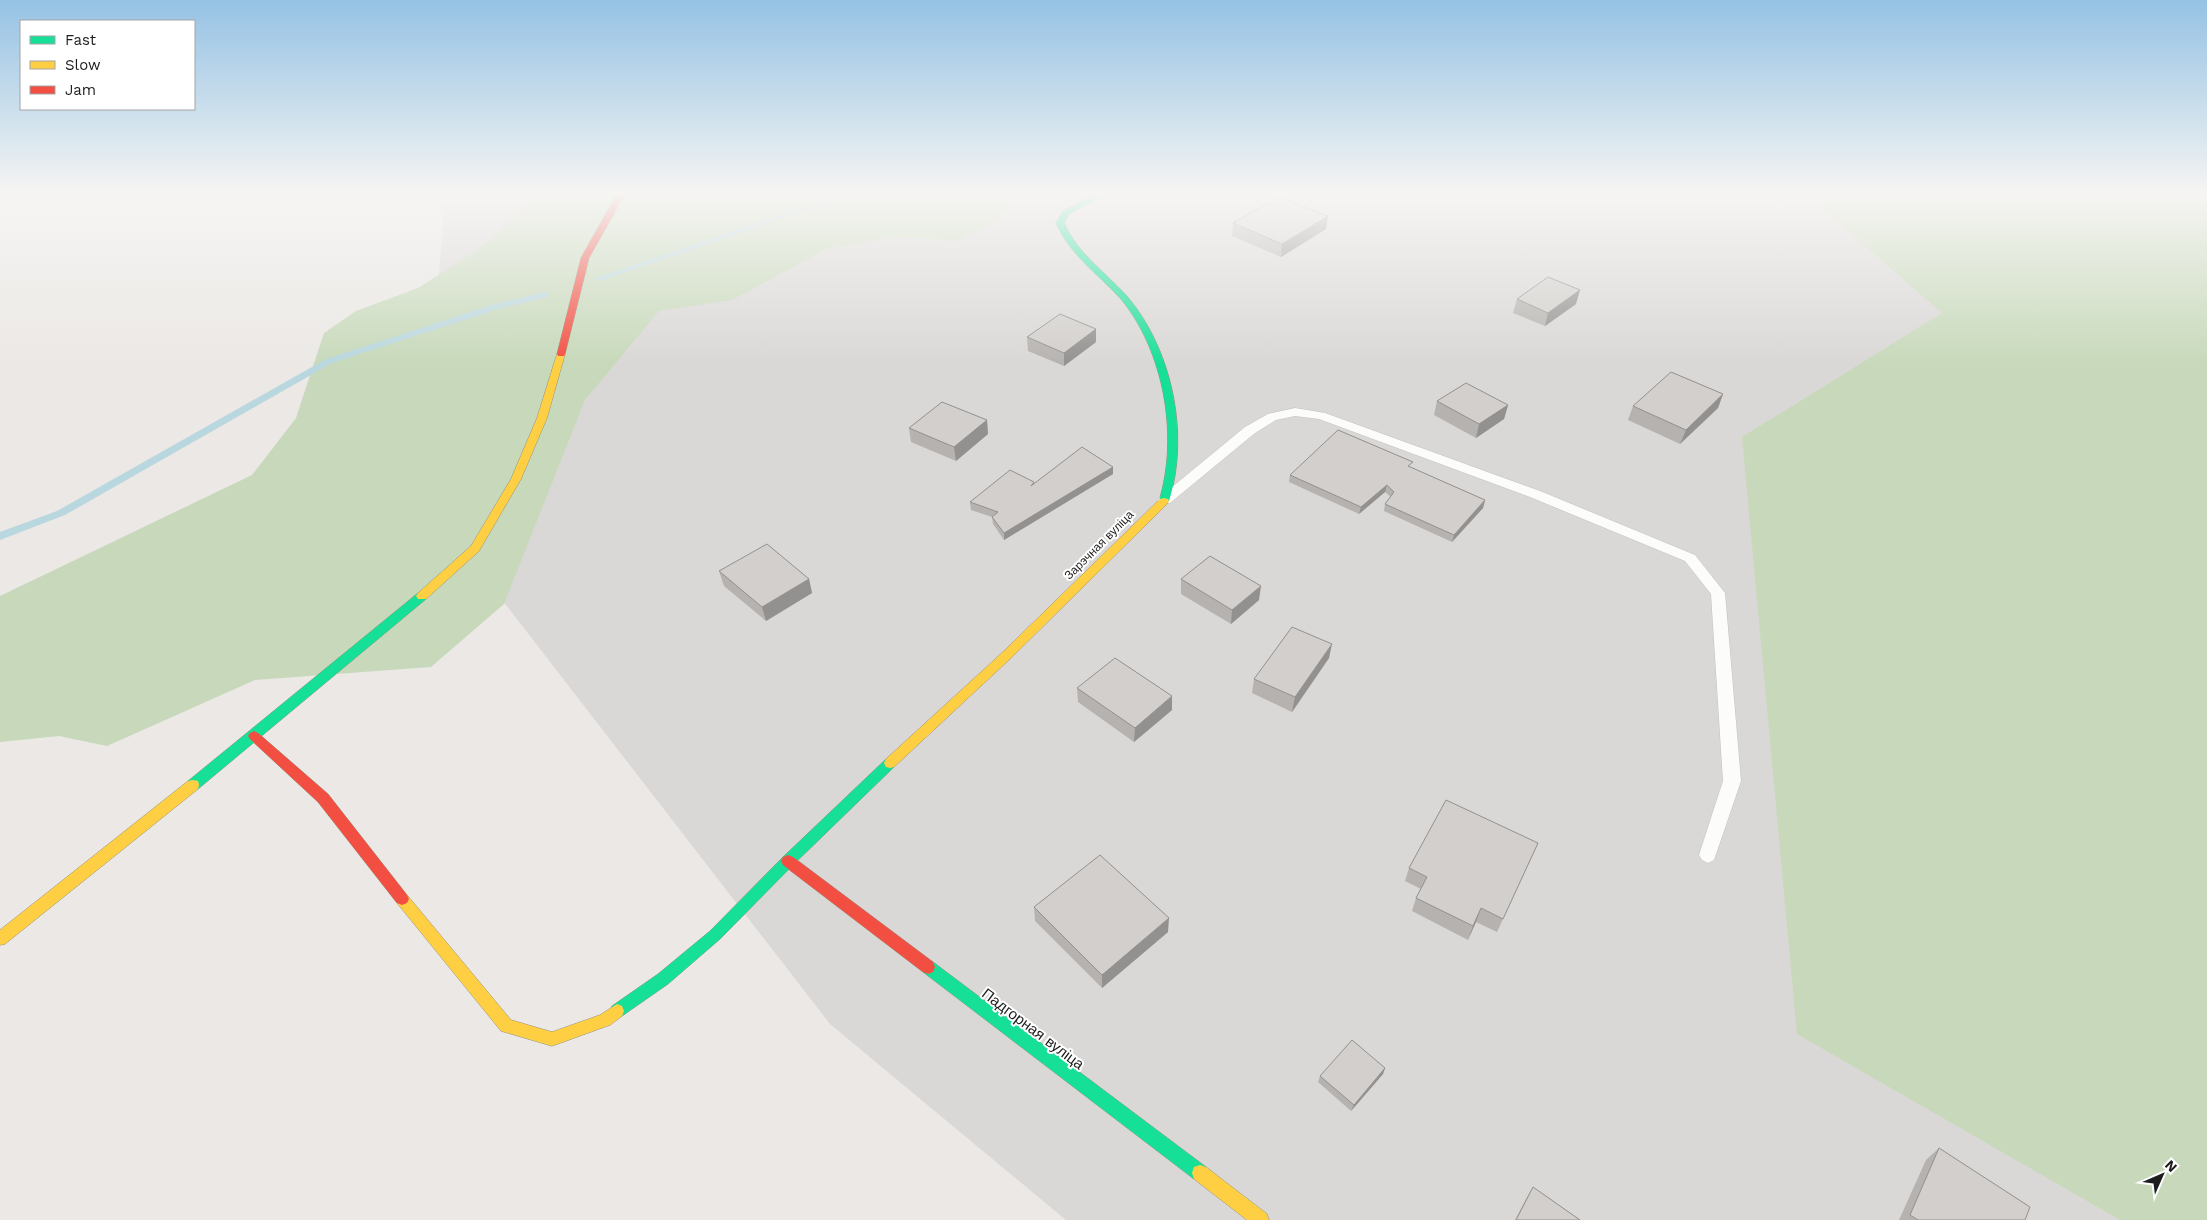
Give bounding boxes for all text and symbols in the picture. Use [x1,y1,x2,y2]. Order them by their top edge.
legend [20,20,195,110]
text: Fast [65,31,97,49]
text: Slow [65,56,101,74]
text: Jam [65,81,96,99]
street label: Зарэчная вуліца [1062,507,1137,582]
street label: Падгорная вуліца [978,985,1088,1074]
north arrow [2137,1150,2187,1200]
text: N [2162,1156,2181,1175]

